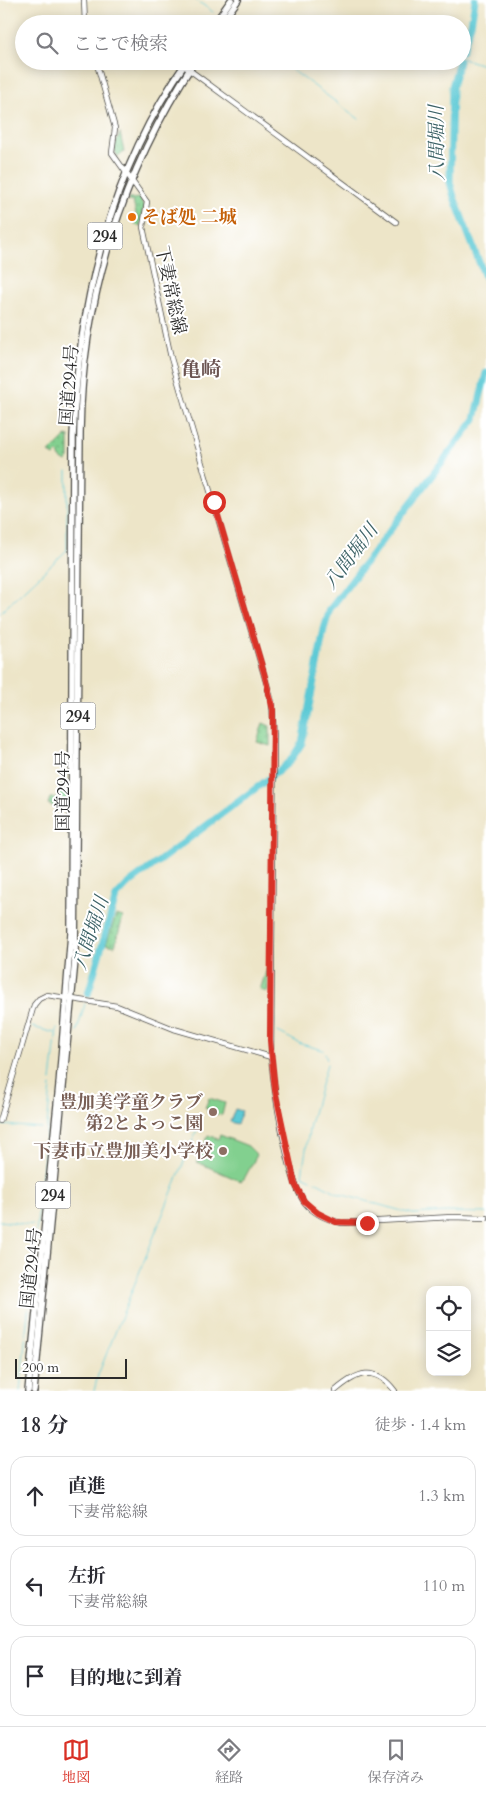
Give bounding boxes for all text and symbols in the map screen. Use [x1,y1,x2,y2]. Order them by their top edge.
search box [15,15,471,70]
icon: search [33,29,61,57]
text: ここで検索 [73,31,168,57]
water label: 八間堀川 [423,103,451,181]
place label: そば処 二城 [142,205,237,230]
marker: そば処 二城 [126,211,138,223]
road number: 294 [88,222,122,250]
street label: 下妻常総線 [149,243,192,337]
street label: 国道294号 [54,343,85,427]
district label: 亀崎 [181,356,221,383]
route start [203,491,226,514]
water label: 八間堀川 [318,517,385,595]
road number: 294 [60,702,96,729]
street label: 国道294号 [51,750,76,832]
water label: 八間堀川 [67,891,116,973]
place label: 豊加美学童クラブ 第2とよっこ園 [59,1090,203,1136]
marker: 豊加美学童クラブ 第2とよっこ園 [207,1106,219,1118]
place label: 下妻市立豊加美小学校 [33,1139,213,1164]
marker: 下妻市立豊加美小学校 [217,1145,229,1157]
road number: 294 [36,1182,70,1208]
route end [356,1212,379,1235]
street label: 国道294号 [15,1226,48,1310]
map controls [426,1286,471,1376]
button: locate [426,1286,471,1331]
button: layers [426,1331,471,1376]
scale bar [15,1356,128,1379]
text: 200 m [22,1358,59,1377]
text: 18 分 [20,1411,68,1440]
text: 徒歩 · 1.4 km [374,1414,466,1436]
text: 直進 [68,1473,106,1499]
icon: ahead [21,1482,49,1510]
text: 1.3 km [418,1485,465,1507]
text: 下妻常総線 [68,1501,148,1523]
text: 左折 [68,1563,106,1589]
icon: left [21,1572,49,1600]
text: 110 m [423,1575,465,1597]
text: 下妻常総線 [68,1591,148,1613]
icon: arrive [21,1662,49,1690]
text: 目的地に到着 [68,1665,182,1691]
tab: 地図 [62,1736,90,1787]
tab: 経路 [215,1736,243,1787]
tab: 保存済み [368,1736,424,1787]

